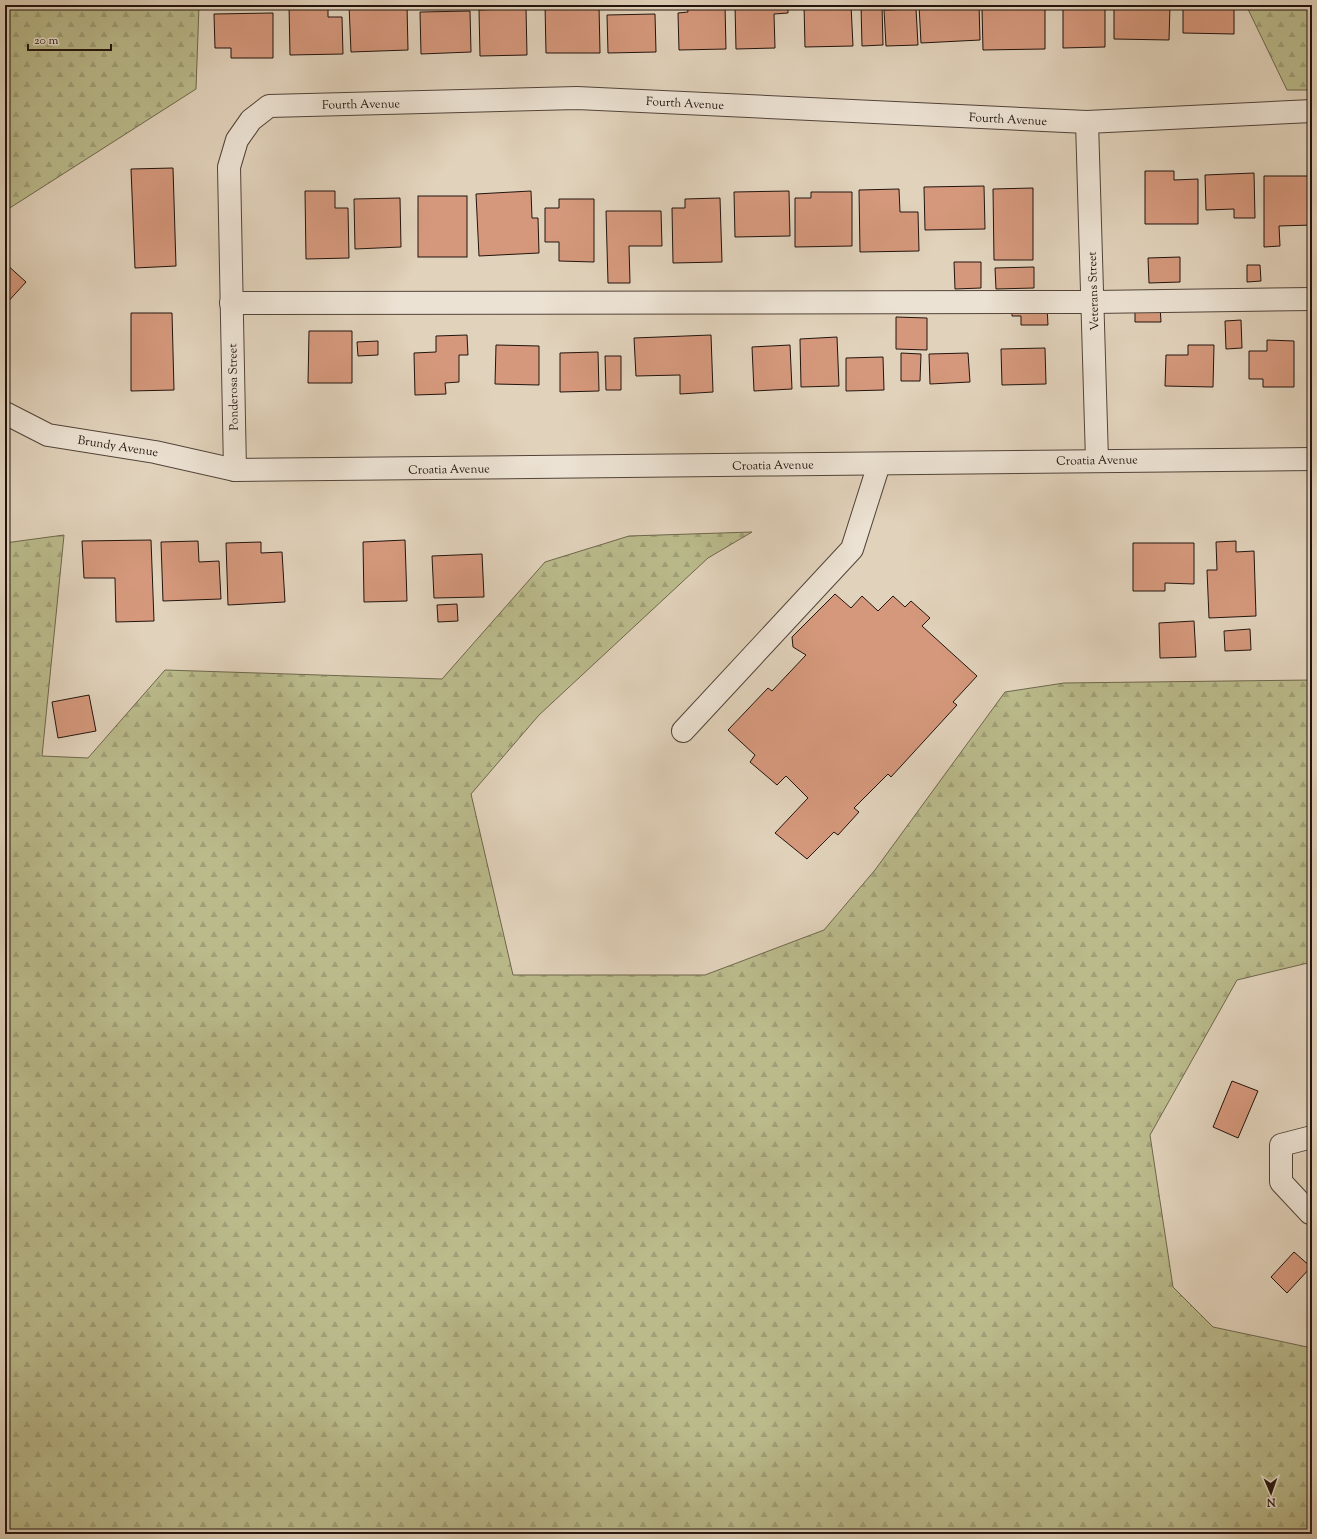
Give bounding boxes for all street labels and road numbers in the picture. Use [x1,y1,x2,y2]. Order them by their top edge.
street label: Fourth Avenue [645,93,725,115]
street label: Fourth Avenue [322,95,401,115]
street label: Fourth Avenue [968,109,1048,131]
street label: Veterans Street [1084,251,1104,331]
street label: Ponderosa Street [224,343,244,431]
street label: Brundy Avenue [76,432,160,462]
street label: Croatia Avenue [1056,451,1138,471]
street label: Croatia Avenue [732,456,814,476]
street label: Croatia Avenue [408,460,490,480]

